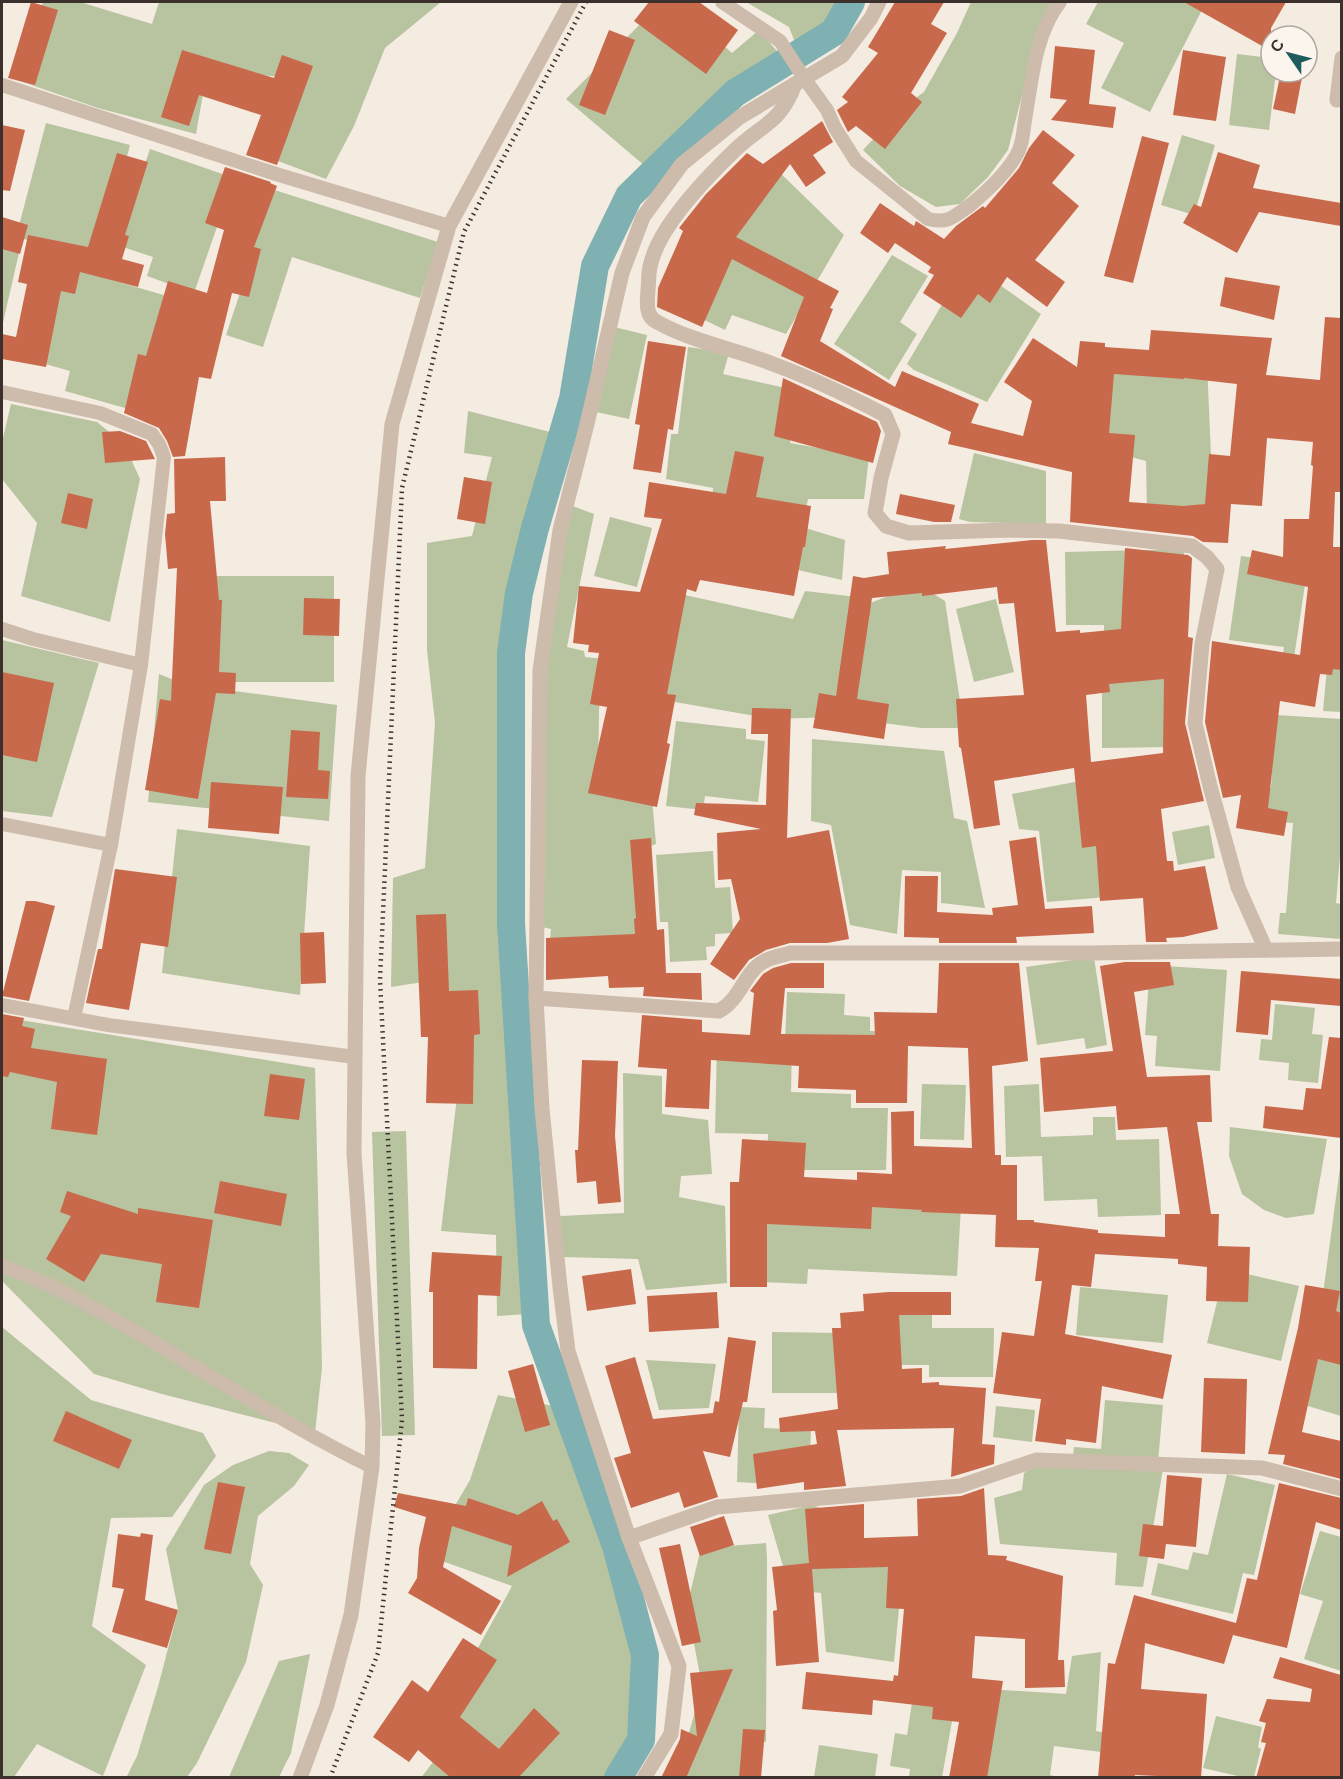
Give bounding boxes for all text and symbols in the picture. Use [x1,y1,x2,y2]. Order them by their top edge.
north arrow [1259,24,1319,84]
text: С [1265,35,1289,56]

